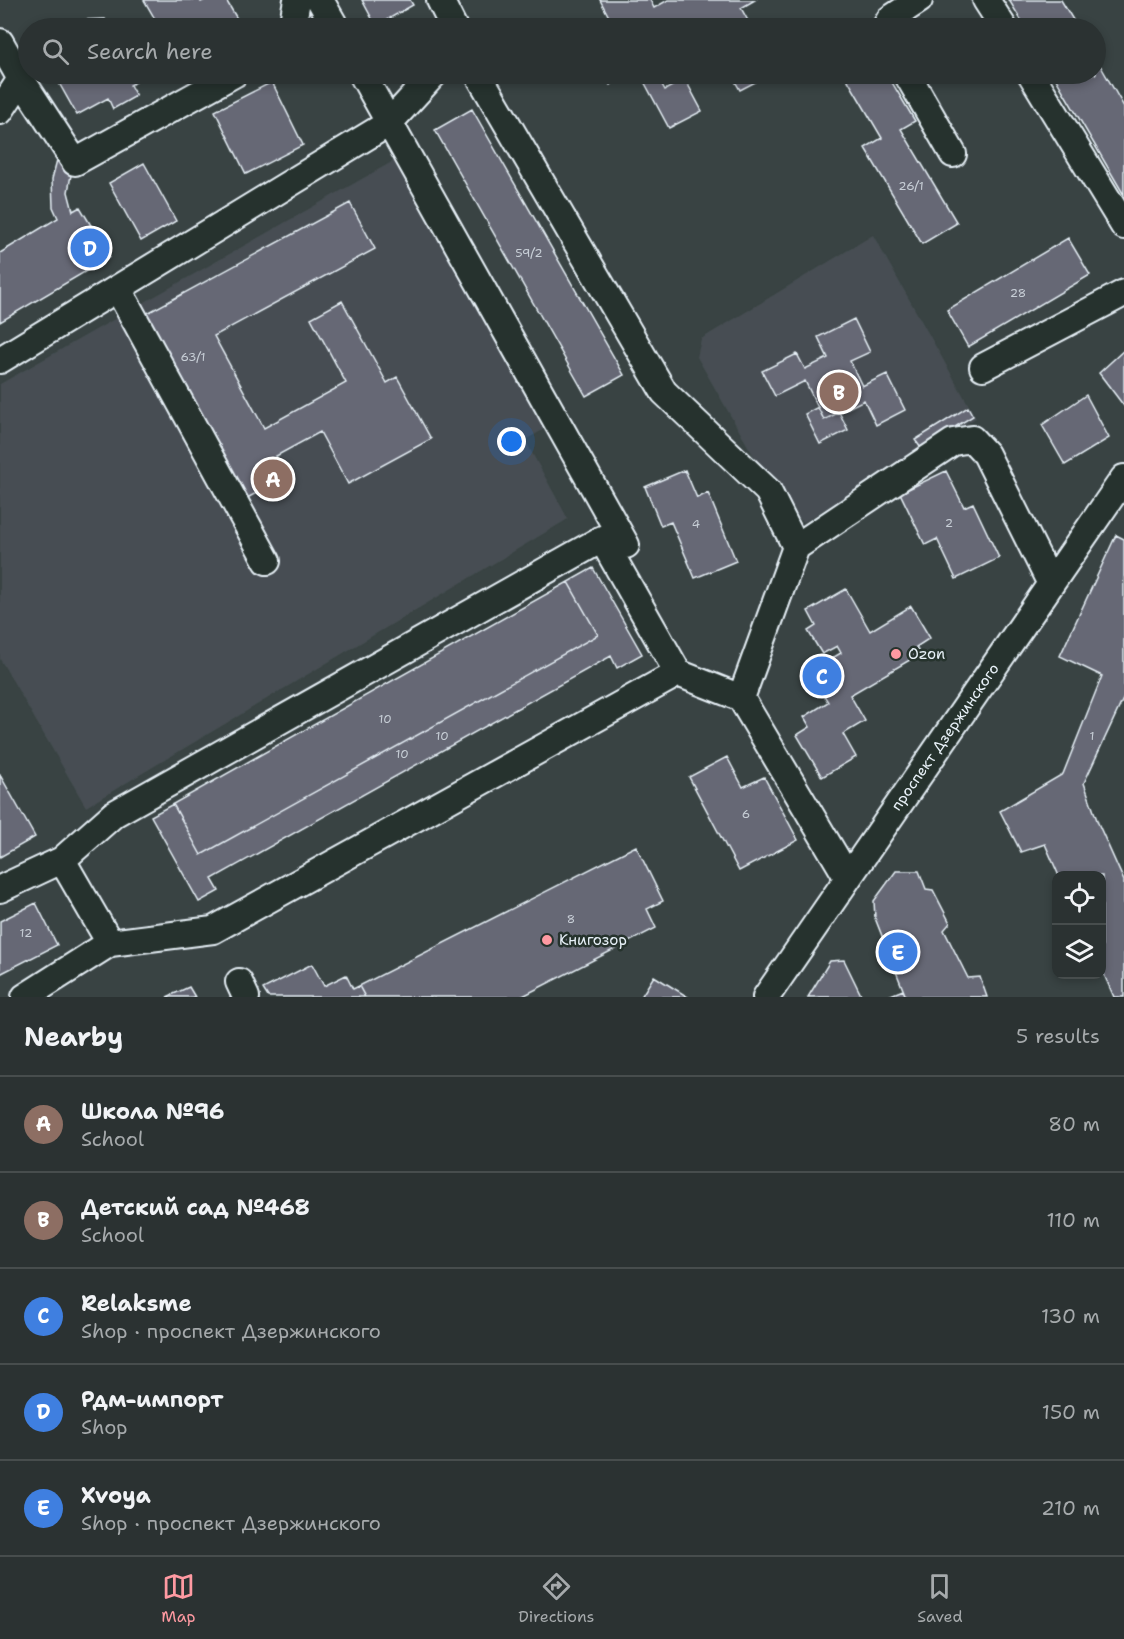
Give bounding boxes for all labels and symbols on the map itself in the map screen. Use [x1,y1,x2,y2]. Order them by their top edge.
house number: 26/1 [898,178,924,194]
pin: D [70,226,110,270]
house number: 59/2 [515,245,543,261]
house number: 28 [1010,285,1026,301]
house number: 63/1 [180,349,206,365]
pin: B [820,370,858,414]
your location [497,427,526,456]
pin: A [254,456,292,502]
house number: 2 [945,515,953,531]
house number: 4 [692,516,700,532]
place label: Ozon [908,644,945,664]
marker: Ozon [889,647,903,661]
pin: C [802,654,842,698]
street label: проспект Дзержинского [886,659,1004,815]
house number: 10 [378,711,392,727]
house number: 10 [435,728,449,744]
house number: 1 [1089,728,1095,744]
house number: 10 [395,746,409,762]
house number: 6 [742,806,750,822]
house number: 8 [567,911,575,927]
house number: 12 [20,925,32,941]
place label: Книгозор [559,930,627,950]
pin: E [878,930,918,974]
marker: Книгозор [540,933,554,947]

